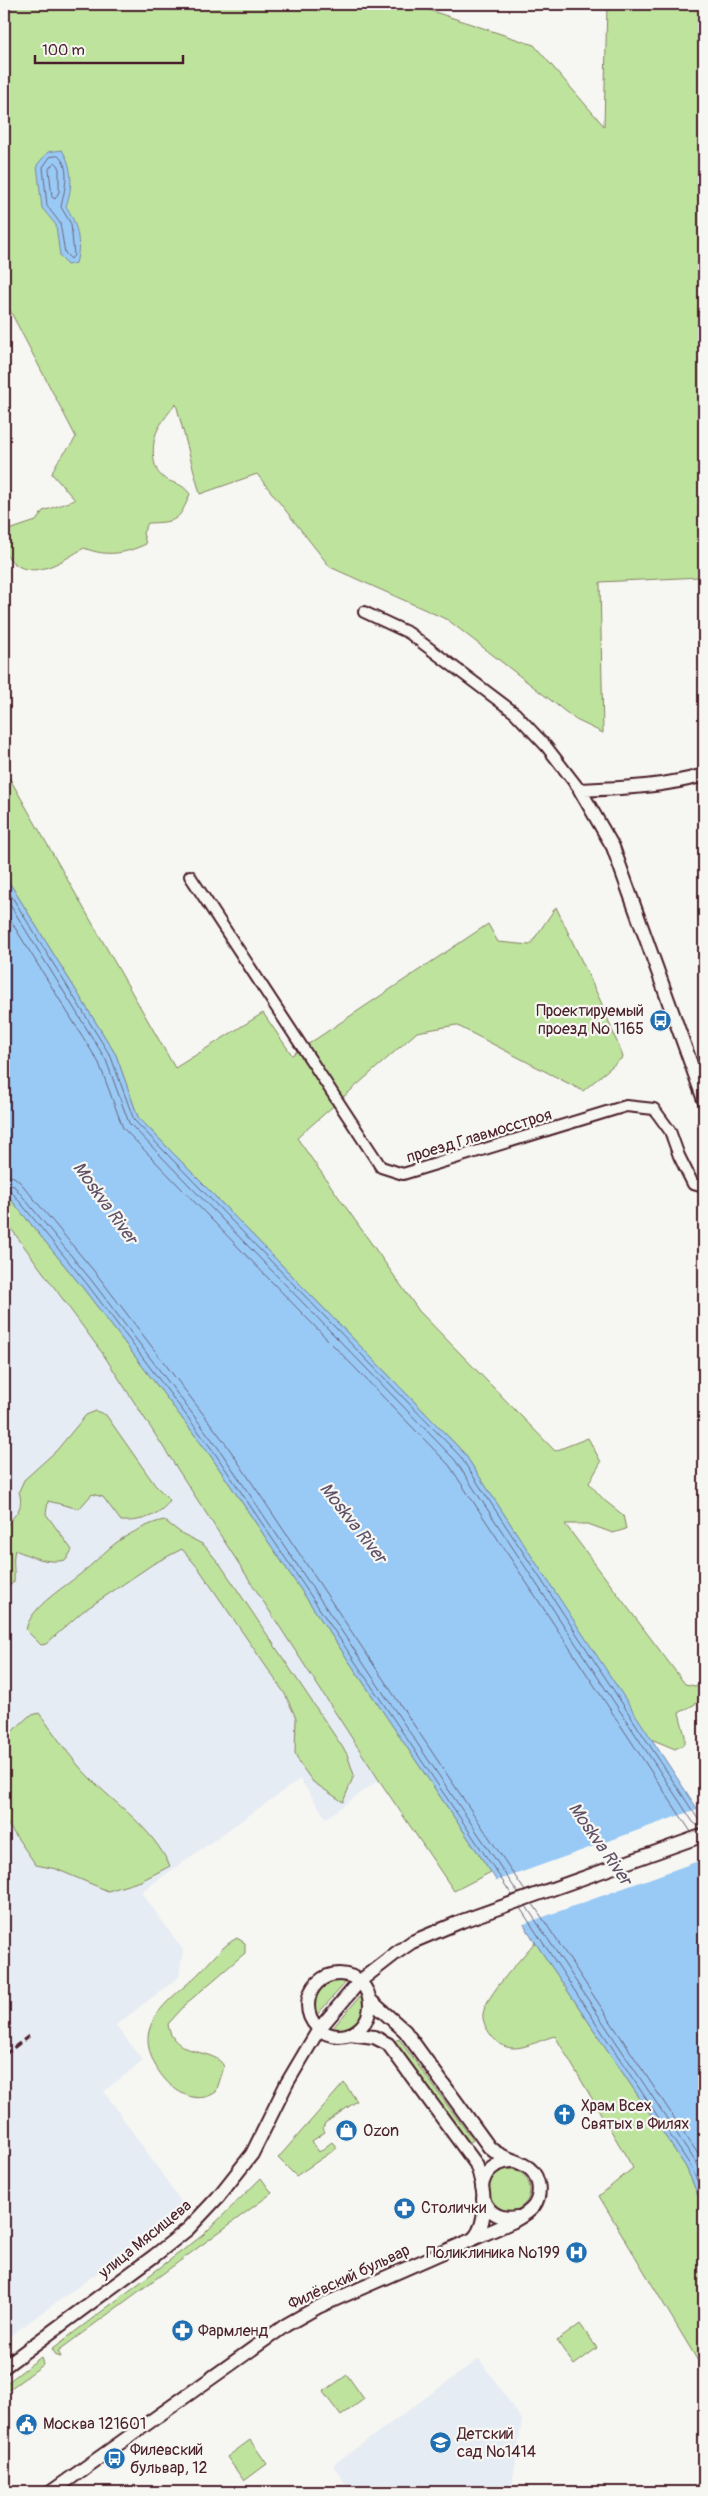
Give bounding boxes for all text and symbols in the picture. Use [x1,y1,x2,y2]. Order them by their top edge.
scale bar [35,32,182,64]
text: 100 m [42,41,85,60]
place label: Проектируемый проезд № 1165 [536,1001,644,1039]
bus stop icon: Проектируемый проезд № 1165 [648,1008,672,1032]
street label: проезд Главмосстроя [404,1104,554,1168]
water label: Moskva River [67,1157,144,1251]
water label: Moskva River [314,1478,393,1570]
water label: Moskva River [563,1798,638,1892]
place label: Храм Всех Святых в Филях [581,2096,689,2134]
church icon: Храм Всех Святых в Филях [553,2103,577,2127]
shop icon: Ozon [335,2119,359,2143]
place label: Ozon [363,2121,399,2141]
street label: улица Мясищева [94,2195,195,2283]
pharmacy icon: Столички [393,2196,417,2220]
place label: Столички [421,2198,486,2218]
street label: Филёвский бульвар [285,2240,413,2314]
hospital icon: Поликлиника №199 [564,2241,588,2265]
place label: Поликлиника №199 [426,2243,560,2263]
pharmacy icon: Фармленд [170,2319,194,2343]
place label: Фармленд [198,2321,269,2341]
public building icon: Москва 121601 [15,2412,39,2436]
place label: Москва 121601 [43,2414,146,2434]
place label: Детский сад №1414 [456,2424,536,2462]
school or university icon: Детский сад №1414 [429,2431,453,2455]
place label: Филевский бульвар, 12 [130,2440,207,2478]
bus stop icon: Филевский бульвар, 12 [102,2447,126,2471]

